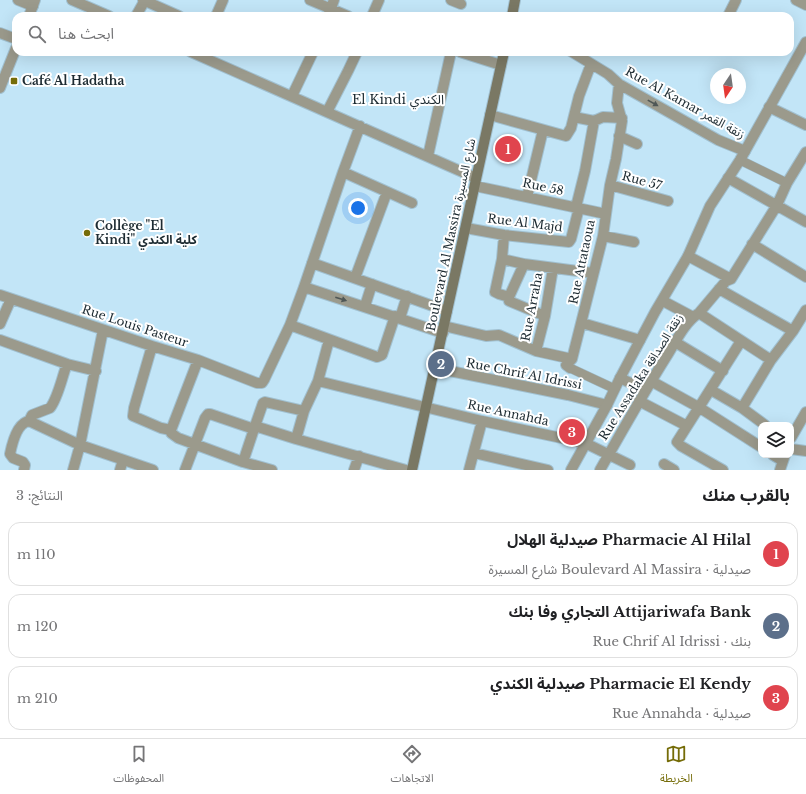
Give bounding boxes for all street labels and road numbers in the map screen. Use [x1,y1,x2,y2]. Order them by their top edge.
street label: Rue Al Kamar زنقة القمر [623,63,748,142]
street label: Boulevard Al Massira شارع المسيرة [423,137,480,333]
street label: Rue 57 [621,168,665,193]
street label: Rue 58 [521,175,565,198]
street label: Rue Al Majd [487,210,563,235]
street label: Rue Attataoua [565,218,598,306]
street label: Rue Arraha [518,271,546,343]
street label: Rue Louis Pasteur [80,301,190,350]
street label: Rue Assadaka زنقة الصداقة [595,311,686,443]
street label: Rue Chrif Al Idrissi [465,355,583,392]
street label: Rue Annahda [466,397,550,429]

